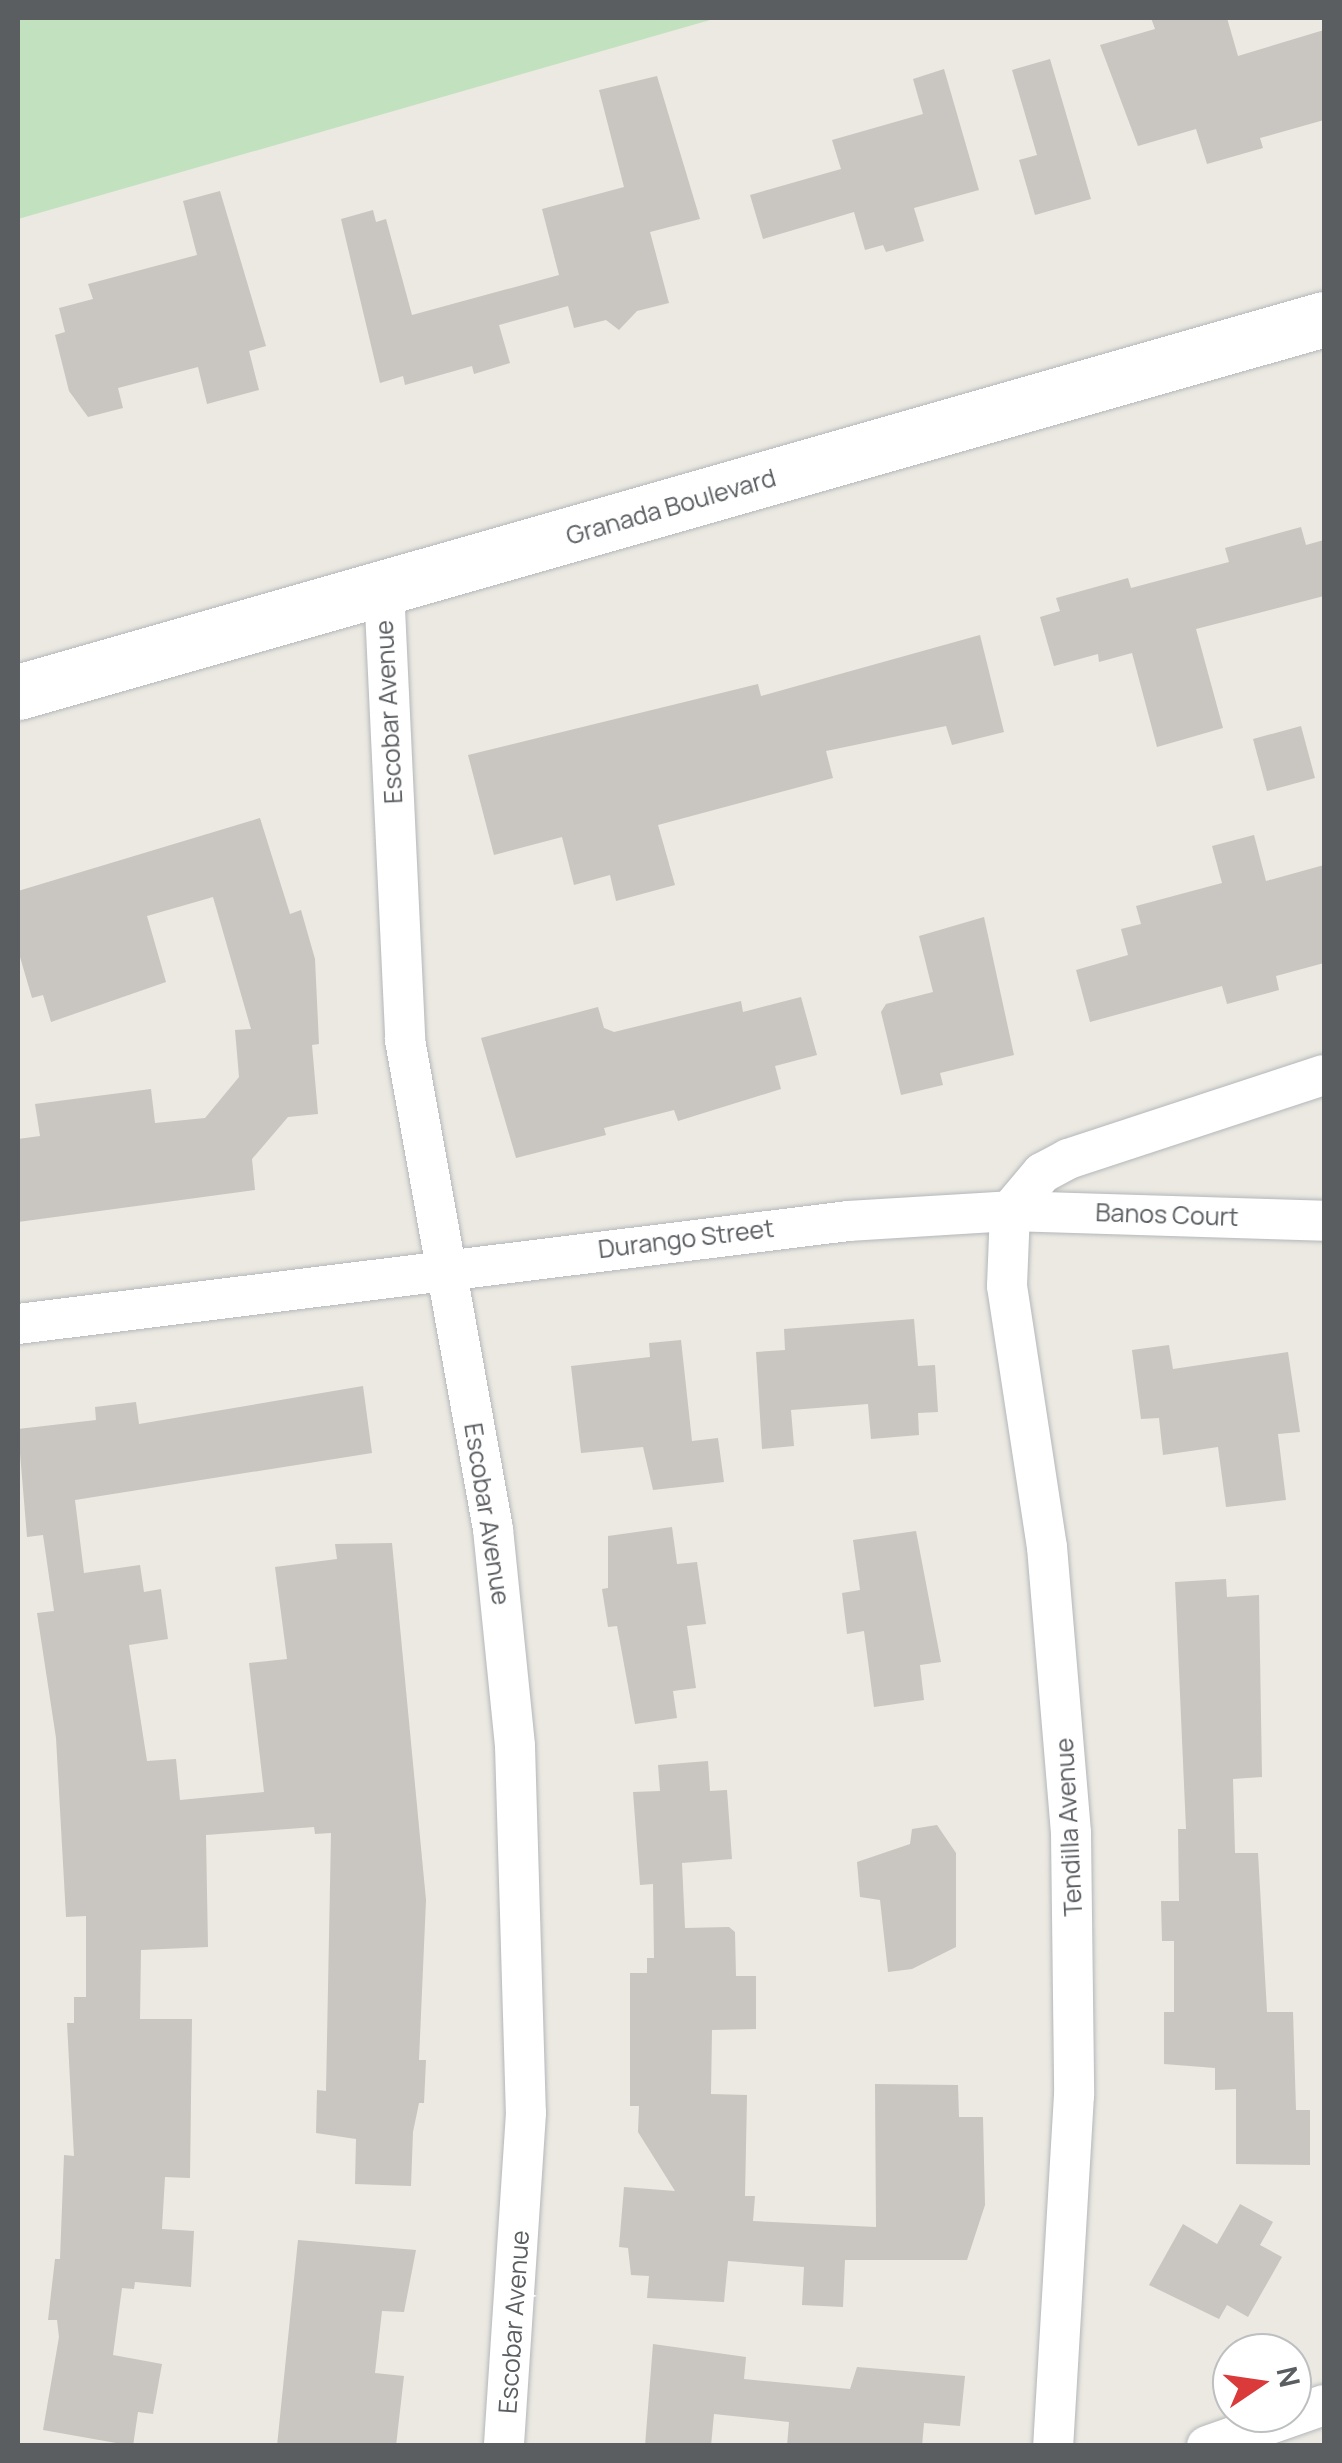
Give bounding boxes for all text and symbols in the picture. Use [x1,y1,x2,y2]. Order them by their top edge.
street label: Granada Boulevard [563,463,779,551]
street label: Escobar Avenue [369,619,409,805]
street label: Banos Court [1095,1198,1239,1232]
street label: Durango Street [596,1213,776,1265]
street label: Escobar Avenue [458,1421,516,1607]
street label: Tendilla Avenue [1049,1737,1089,1917]
street label: Escobar Avenue [493,2229,535,2415]
north arrow [1212,2333,1312,2433]
text: N [1269,2363,1310,2391]

